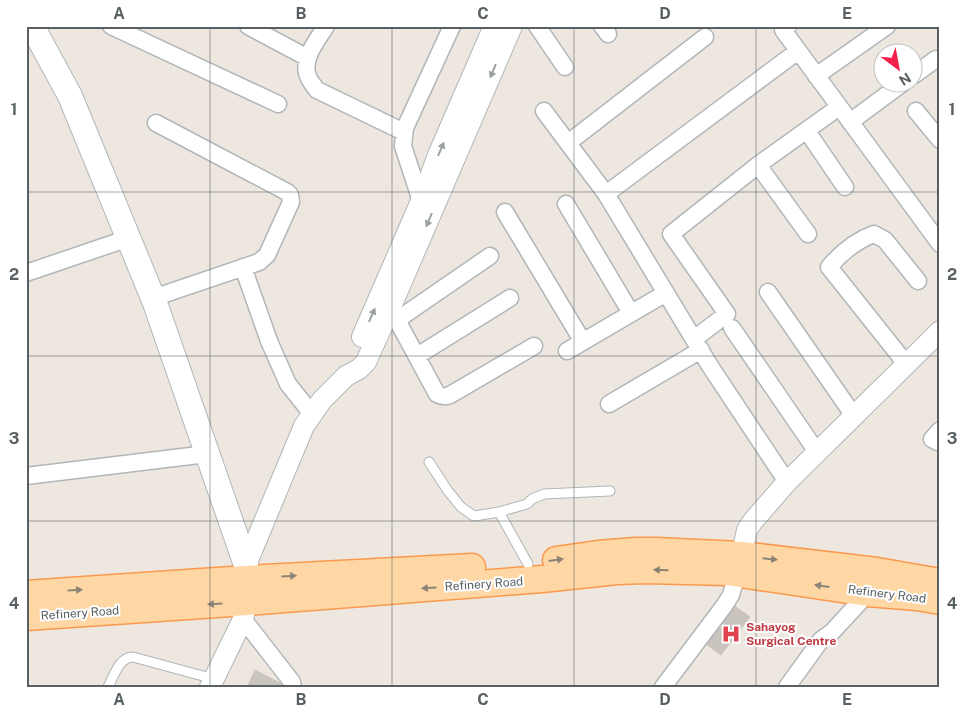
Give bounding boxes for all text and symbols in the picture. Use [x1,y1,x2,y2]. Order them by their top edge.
text: A [113,4,125,23]
text: B [296,4,307,23]
text: C [477,4,489,23]
text: D [659,4,671,23]
text: E [842,4,852,23]
north arrow [874,42,924,92]
one-way arrow [489,64,497,79]
text: N [896,69,914,89]
text: 1 [11,100,17,119]
text: 1 [949,100,955,119]
one-way arrow [438,142,446,156]
one-way arrow [424,213,432,227]
text: 2 [9,265,19,284]
text: 2 [947,265,957,284]
one-way arrow [368,308,376,322]
text: 3 [9,429,19,448]
text: 3 [947,429,957,448]
one-way arrow [763,555,779,563]
one-way arrow [549,556,565,564]
one-way arrow [652,566,668,574]
one-way arrow [282,572,298,580]
street label: Refinery Road [444,574,524,594]
one-way arrow [814,582,830,590]
street label: Refinery Road [847,582,927,606]
one-way arrow [421,584,437,592]
one-way arrow [67,586,83,594]
text: 4 [9,594,20,613]
text: 4 [947,594,958,613]
one-way arrow [206,600,222,608]
street label: Refinery Road [40,603,120,623]
place label: Sahayog Surgical Centre [746,620,836,648]
hospital icon: Sahayog Surgical Centre [720,623,742,645]
text: A [113,690,125,709]
text: B [296,690,307,709]
text: C [477,690,489,709]
text: D [659,690,671,709]
text: E [842,690,852,709]

